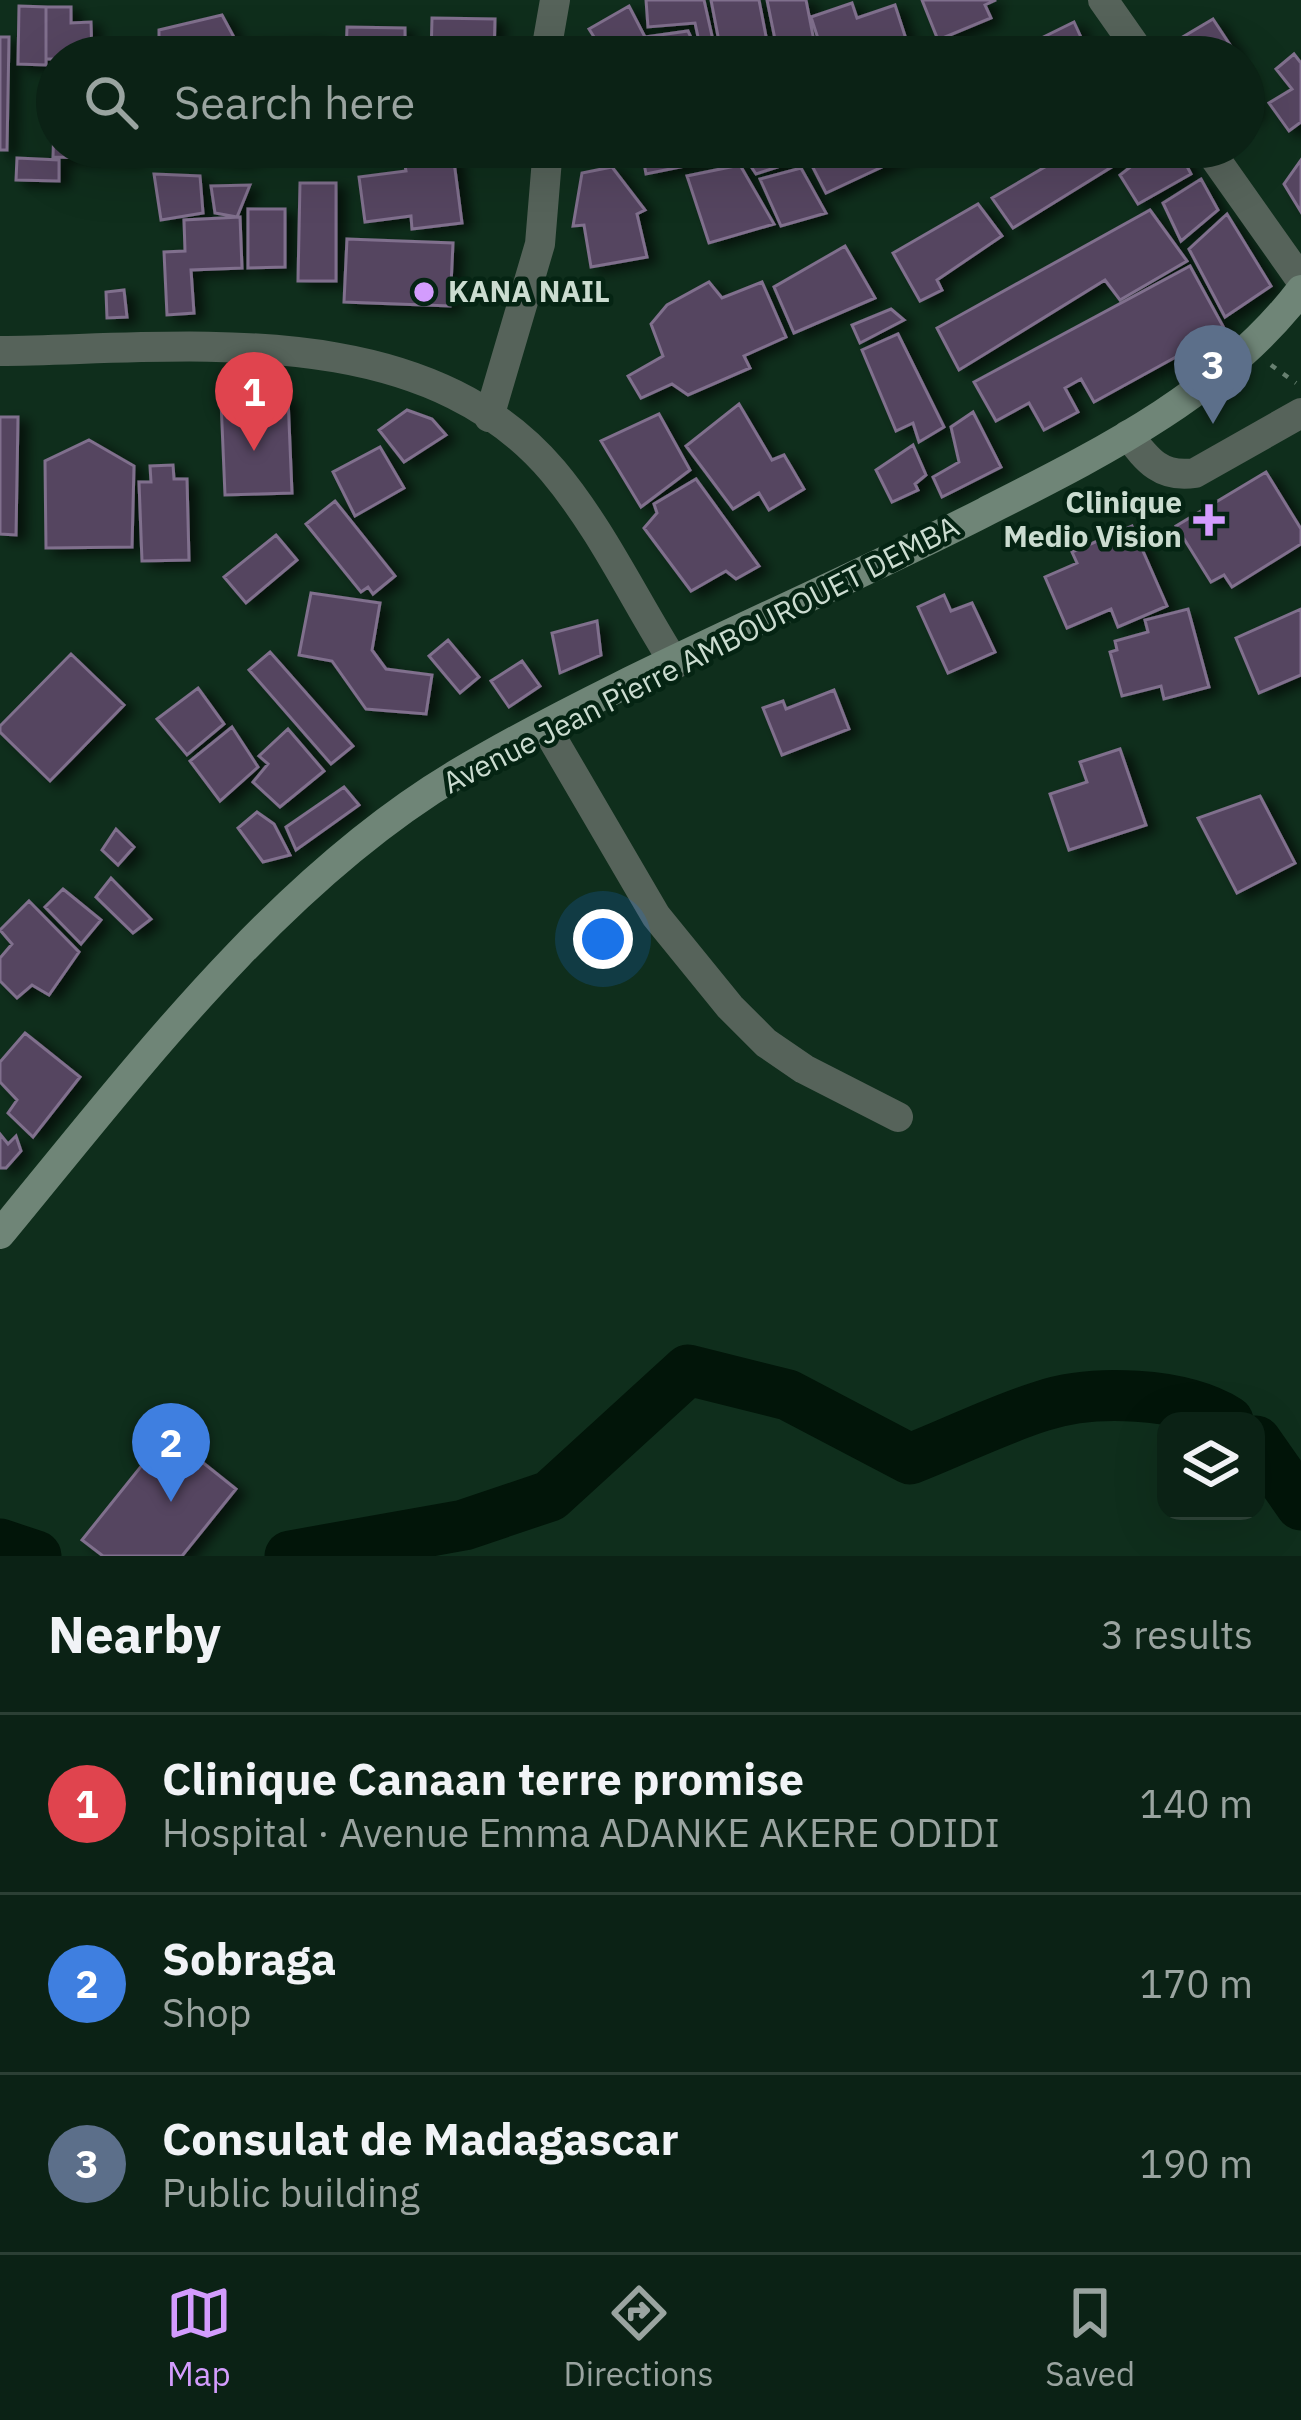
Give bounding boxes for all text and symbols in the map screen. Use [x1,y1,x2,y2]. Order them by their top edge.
search box [36,36,1265,168]
icon: search [78,69,144,135]
text: Search here [174,73,415,131]
place label: KANA NAIL [448,271,610,310]
marker: KANA NAIL [411,279,437,305]
pin: 3 [1174,325,1252,424]
pin: 1 [215,352,293,451]
place label: Clinique Medio Vision [1003,482,1182,555]
marker: Clinique Medio Vision [1193,504,1225,536]
street label: Avenue Jean Pierre AMBOUROUET DEMBA [436,506,965,801]
your location [573,909,633,969]
pin: 2 [132,1403,210,1502]
map controls [1157,1412,1265,1520]
button: layers [1157,1412,1265,1520]
text: Nearby [48,1601,221,1667]
text: 3 results [1101,1609,1253,1660]
text: Clinique Canaan terre promise [162,1749,804,1807]
text: 1 [75,1778,99,1829]
text: 140 m [1140,1778,1253,1829]
text: Hospital · Avenue Emma ADANKE AKERE ODIDI [162,1807,1000,1858]
text: Sobraga [162,1929,336,1987]
text: 2 [75,1958,99,2009]
text: 170 m [1140,1958,1253,2009]
text: Shop [162,1987,251,2038]
text: Consulat de Madagascar [162,2109,679,2167]
text: 3 [75,2138,99,2189]
text: 190 m [1140,2138,1253,2189]
text: Public building [162,2167,420,2218]
tab: Map [166,2280,232,2395]
tab: Directions [564,2280,714,2395]
tab: Saved [1045,2280,1135,2395]

